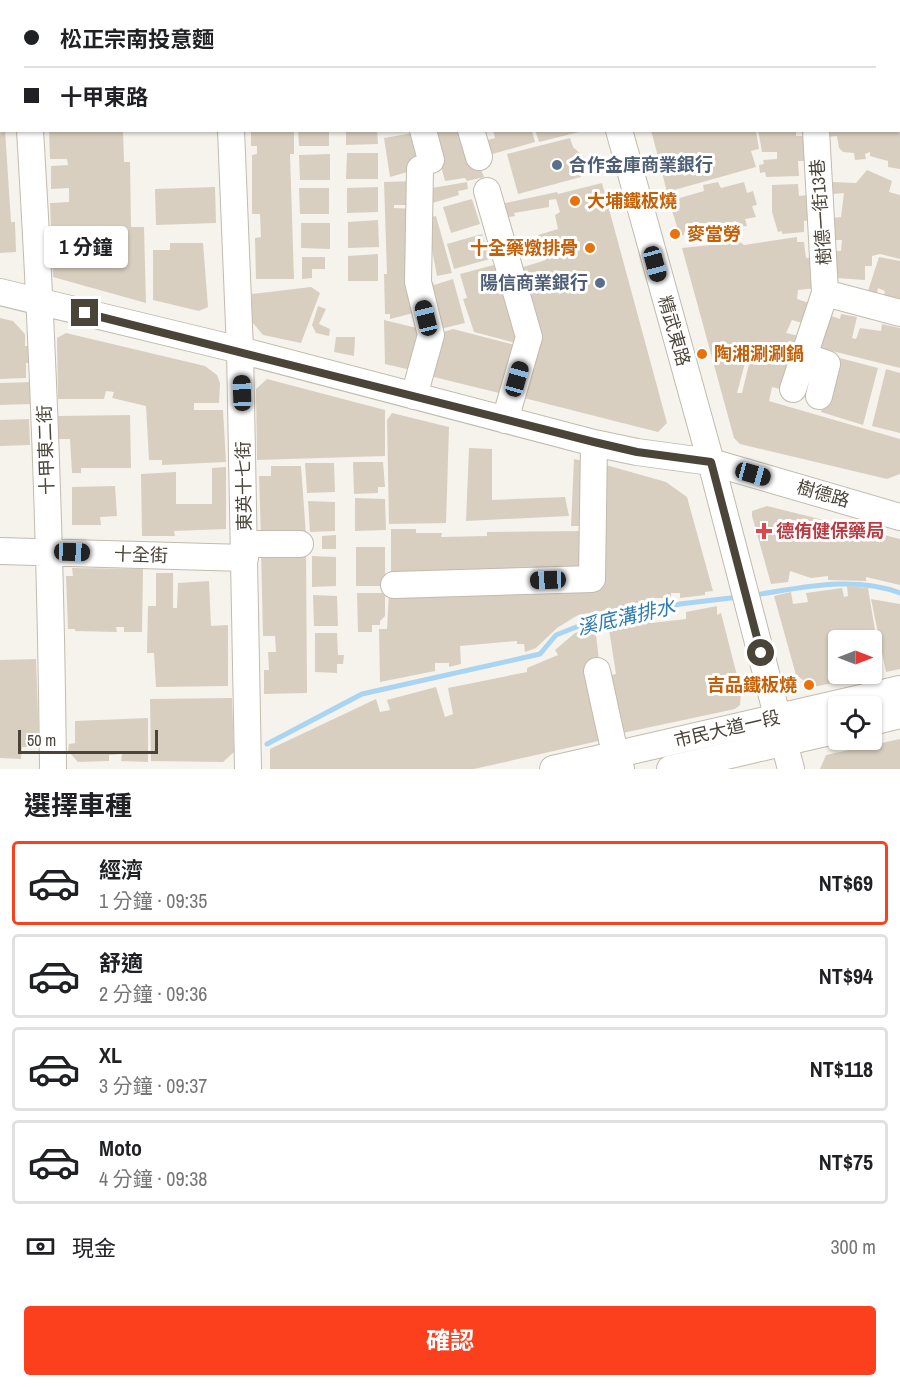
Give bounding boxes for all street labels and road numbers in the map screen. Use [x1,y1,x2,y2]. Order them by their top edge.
street label: 樹德一街13巷 [804,158,837,266]
street label: 精武東路 [653,293,696,369]
street label: 十甲東二街 [31,405,60,495]
street label: 東英十七街 [230,441,257,531]
street label: 樹德路 [794,474,853,513]
street label: 十全街 [114,541,168,568]
street label: 市民大道一段 [671,704,782,753]

